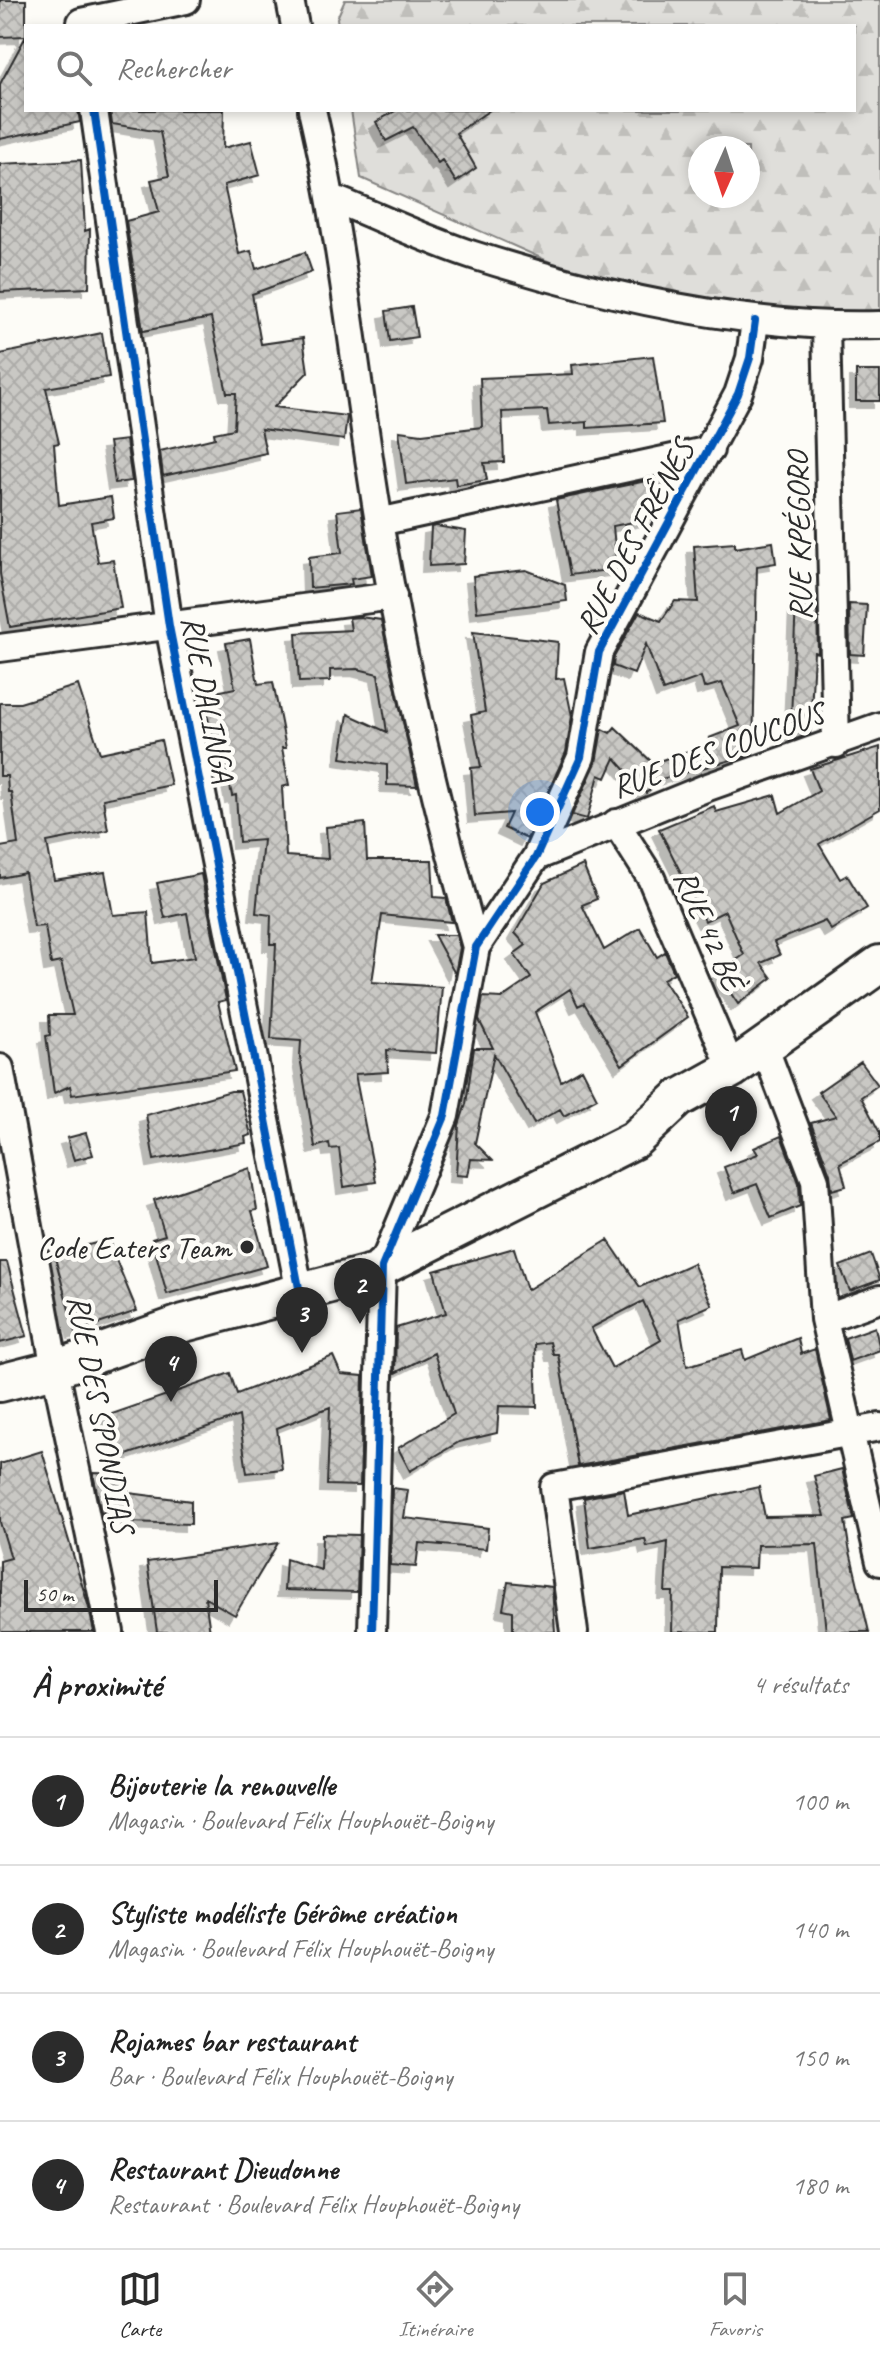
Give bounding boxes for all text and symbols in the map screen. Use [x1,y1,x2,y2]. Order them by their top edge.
search box [24,24,856,112]
icon: search [52,46,96,90]
text: Rechercher [116,49,231,87]
north arrow [688,136,760,208]
street label: RUE DES FRÊNES [567,429,705,641]
street label: RUE KPÉGORO [777,448,821,621]
street label: RUE DALINGA [172,613,244,786]
street label: RUE DES COUCOUS [606,691,834,807]
your location [520,792,560,832]
street label: RUE 42 BÈ [664,863,755,1000]
pin: 1 [705,1086,757,1152]
place label: Code Eaters Team [37,1227,233,1268]
marker: Code Eaters Team [238,1238,256,1256]
pin: 2 [334,1258,386,1324]
pin: 3 [276,1287,328,1353]
street label: RUE DES SPONDIAS [58,1292,145,1541]
pin: 4 [145,1336,197,1402]
scale bar [24,1576,218,1612]
text: 50 m [36,1580,73,1608]
text: À proximité [32,1663,161,1706]
text: 4 résultats [753,1668,848,1701]
text: Bijouterie la renouvelle [108,1766,335,1804]
text: 1 [52,1785,64,1818]
text: 100 m [792,1785,848,1818]
text: Magasin · Boulevard Félix Houphouët-Boigny [108,1804,493,1837]
text: Styliste modéliste Gérôme création [108,1894,457,1932]
text: 2 [52,1913,64,1946]
text: 140 m [792,1913,848,1946]
text: Magasin · Boulevard Félix Houphouët-Boigny [108,1932,493,1965]
text: Rojames bar restaurant [108,2022,356,2060]
text: 3 [52,2041,64,2074]
text: 150 m [792,2041,848,2074]
text: Bar · Boulevard Félix Houphouët-Boigny [108,2060,452,2093]
text: Restaurant Dieudonne [108,2150,338,2188]
text: 4 [52,2169,64,2202]
text: 180 m [792,2169,848,2202]
text: Restaurant · Boulevard Félix Houphouët-Boigny [108,2188,519,2221]
tab: Carte [118,2267,162,2343]
tab: Itinéraire [398,2267,473,2343]
tab: Favoris [709,2267,762,2343]

